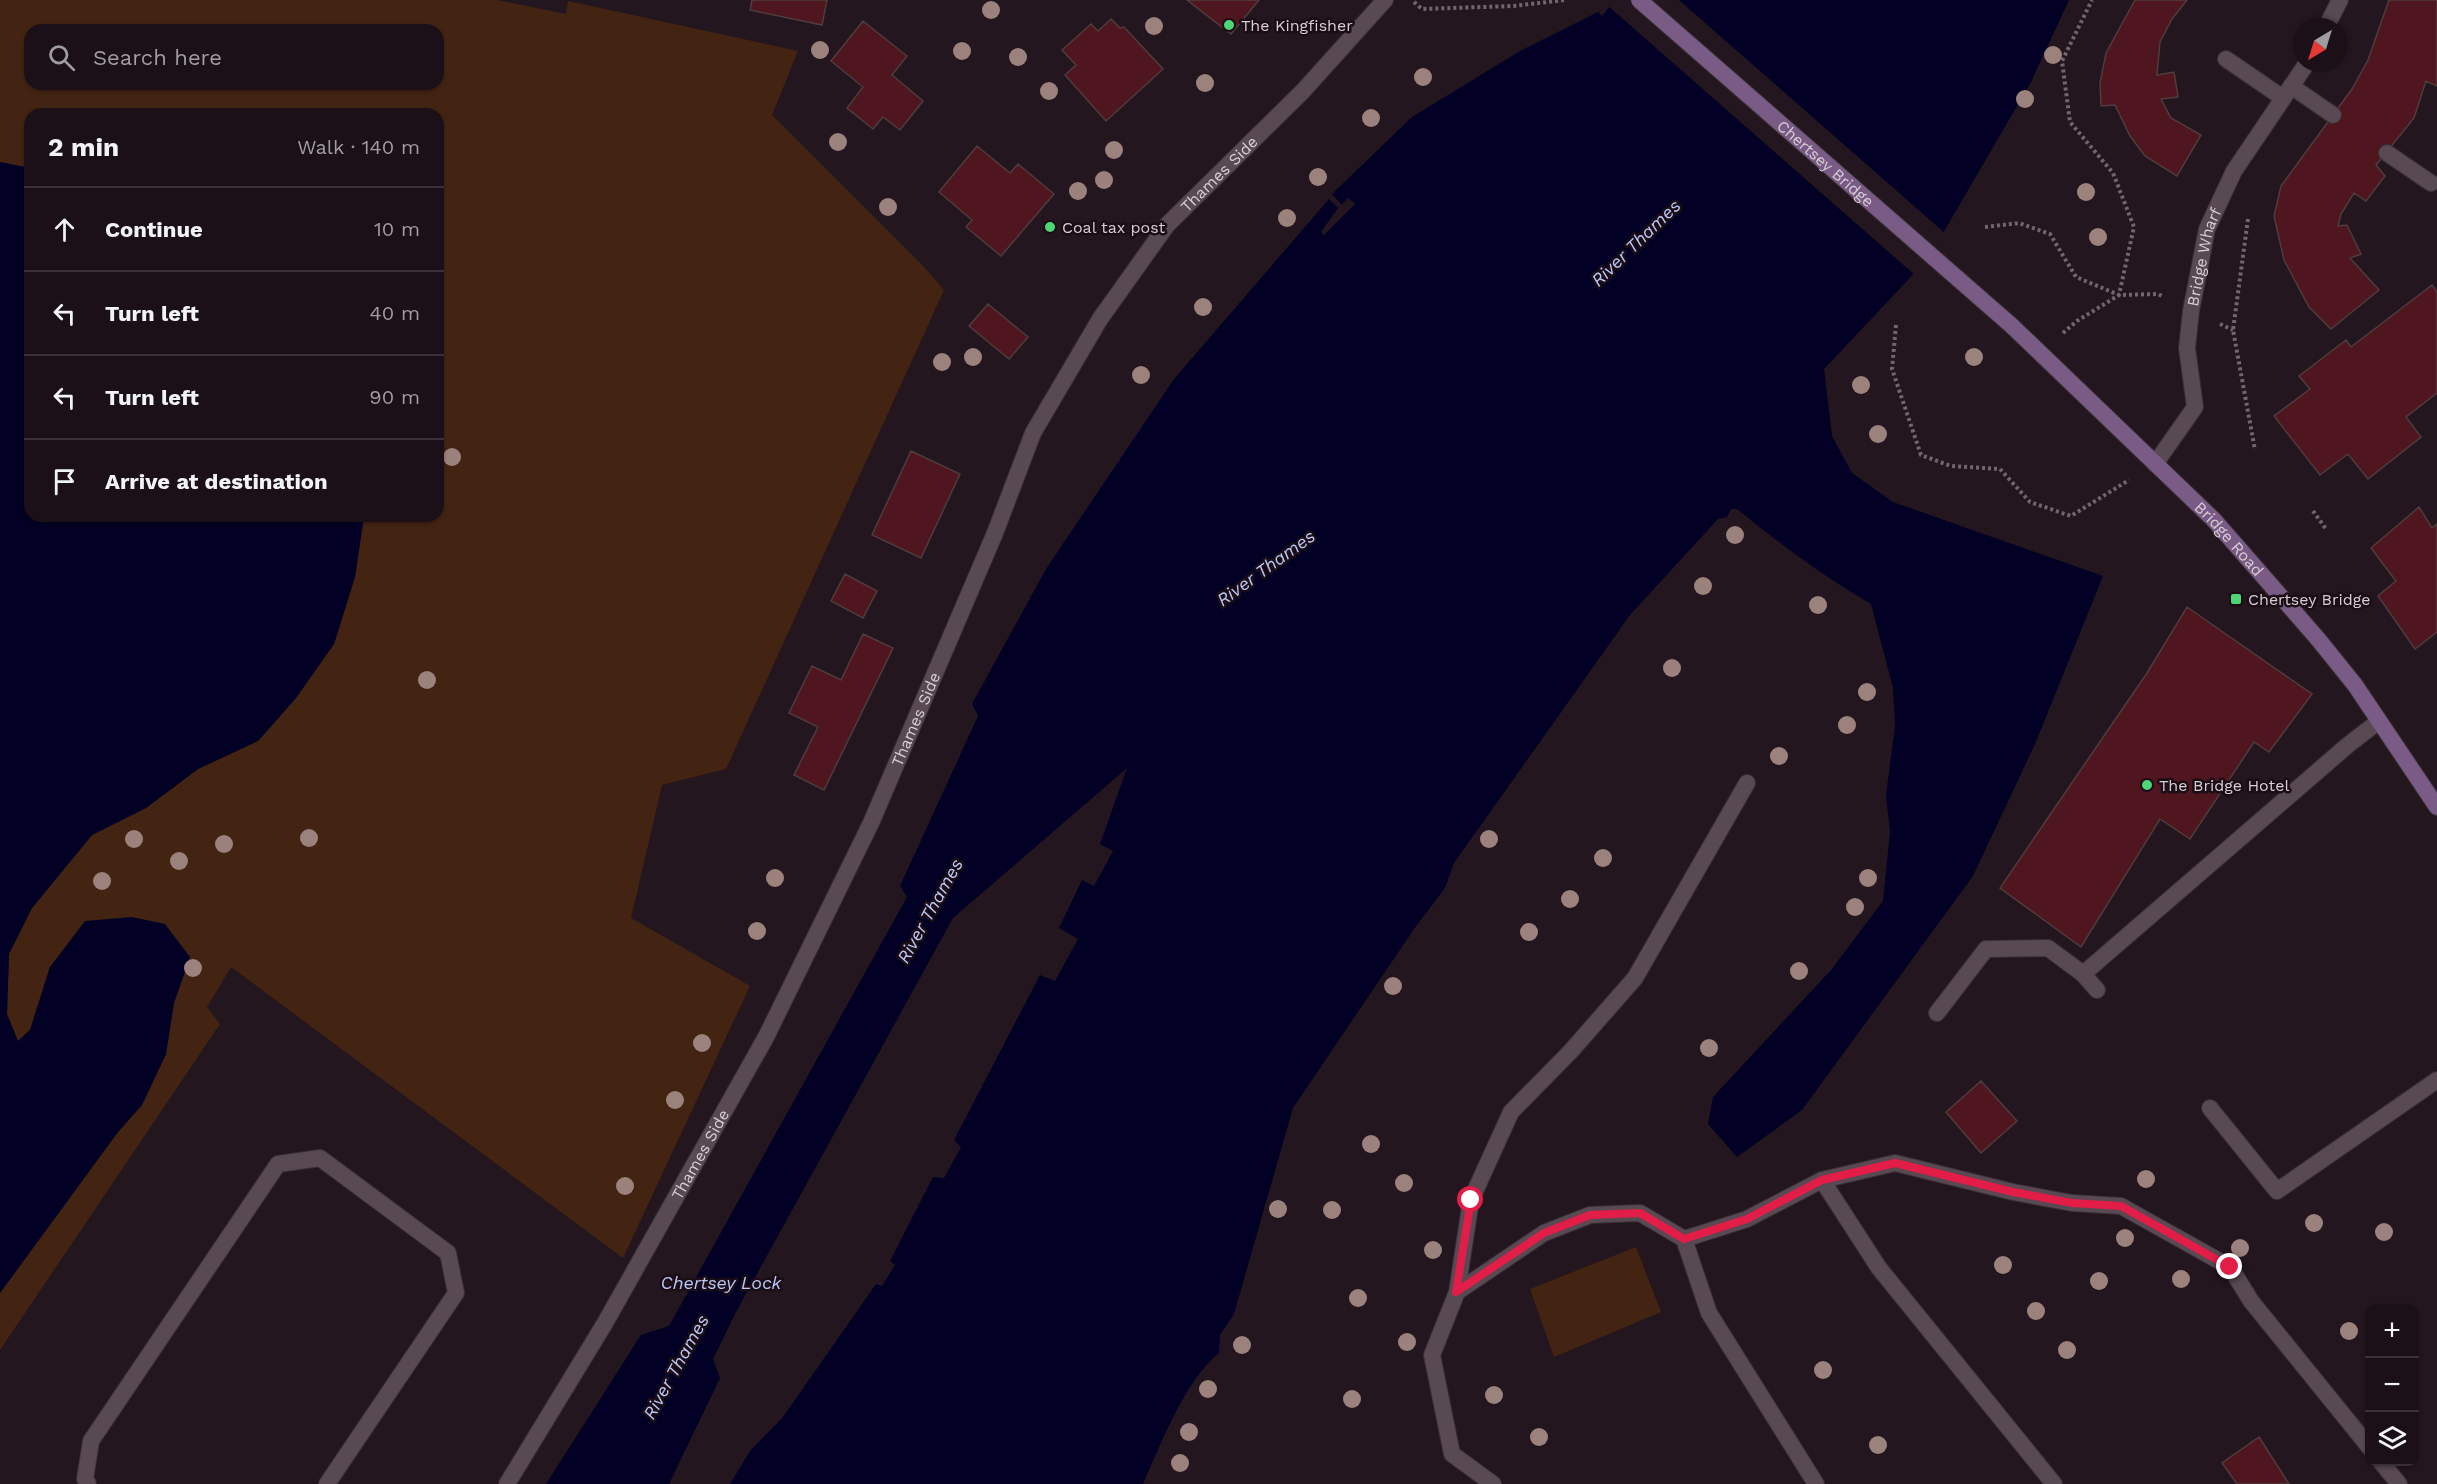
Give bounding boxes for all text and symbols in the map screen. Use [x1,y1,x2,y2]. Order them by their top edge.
place label: The Kingfisher [1241,16,1353,35]
marker: The Kingfisher [1222,18,1236,32]
north arrow [2293,18,2347,72]
search box [24,24,444,90]
icon: search [45,41,78,74]
text: Search here [93,45,222,70]
street label: Chertsey Bridge [1773,116,1878,211]
text: 2 min [48,132,119,162]
street label: Thames Side [1177,132,1262,216]
text: Walk · 140 m [297,135,420,159]
water label: River Thames [1587,195,1685,290]
street label: Bridge Wharf [2183,204,2226,308]
icon: ahead [48,213,81,246]
text: Continue [105,217,203,242]
text: 10 m [374,217,420,241]
place label: Coal tax post [1062,218,1166,237]
marker: Coal tax post [1043,220,1057,234]
icon: left [48,297,81,330]
text: Turn left [105,301,199,326]
text: 40 m [369,301,420,325]
icon: left [48,381,81,414]
text: Turn left [105,385,199,410]
text: 90 m [369,385,420,409]
icon: arrive [48,465,81,498]
text: Arrive at destination [105,469,328,494]
street label: Bridge Road [2191,498,2267,580]
water label: River Thames [1213,525,1319,610]
place label: Chertsey Bridge [2248,590,2370,609]
marker: Chertsey Bridge [2229,592,2243,606]
street label: Thames Side [887,669,944,769]
place label: The Bridge Hotel [2159,776,2289,795]
marker: The Bridge Hotel [2140,778,2154,792]
water label: River Thames [892,855,967,967]
street label: Thames Side [667,1106,733,1203]
route start [1457,1186,1483,1212]
route end [2216,1253,2242,1279]
water label: Chertsey Lock [661,1272,783,1293]
map controls [2365,1304,2419,1466]
button: + [2365,1304,2419,1358]
water label: River Thames [638,1311,713,1423]
button: − [2365,1358,2419,1412]
button: layers [2365,1412,2419,1466]

